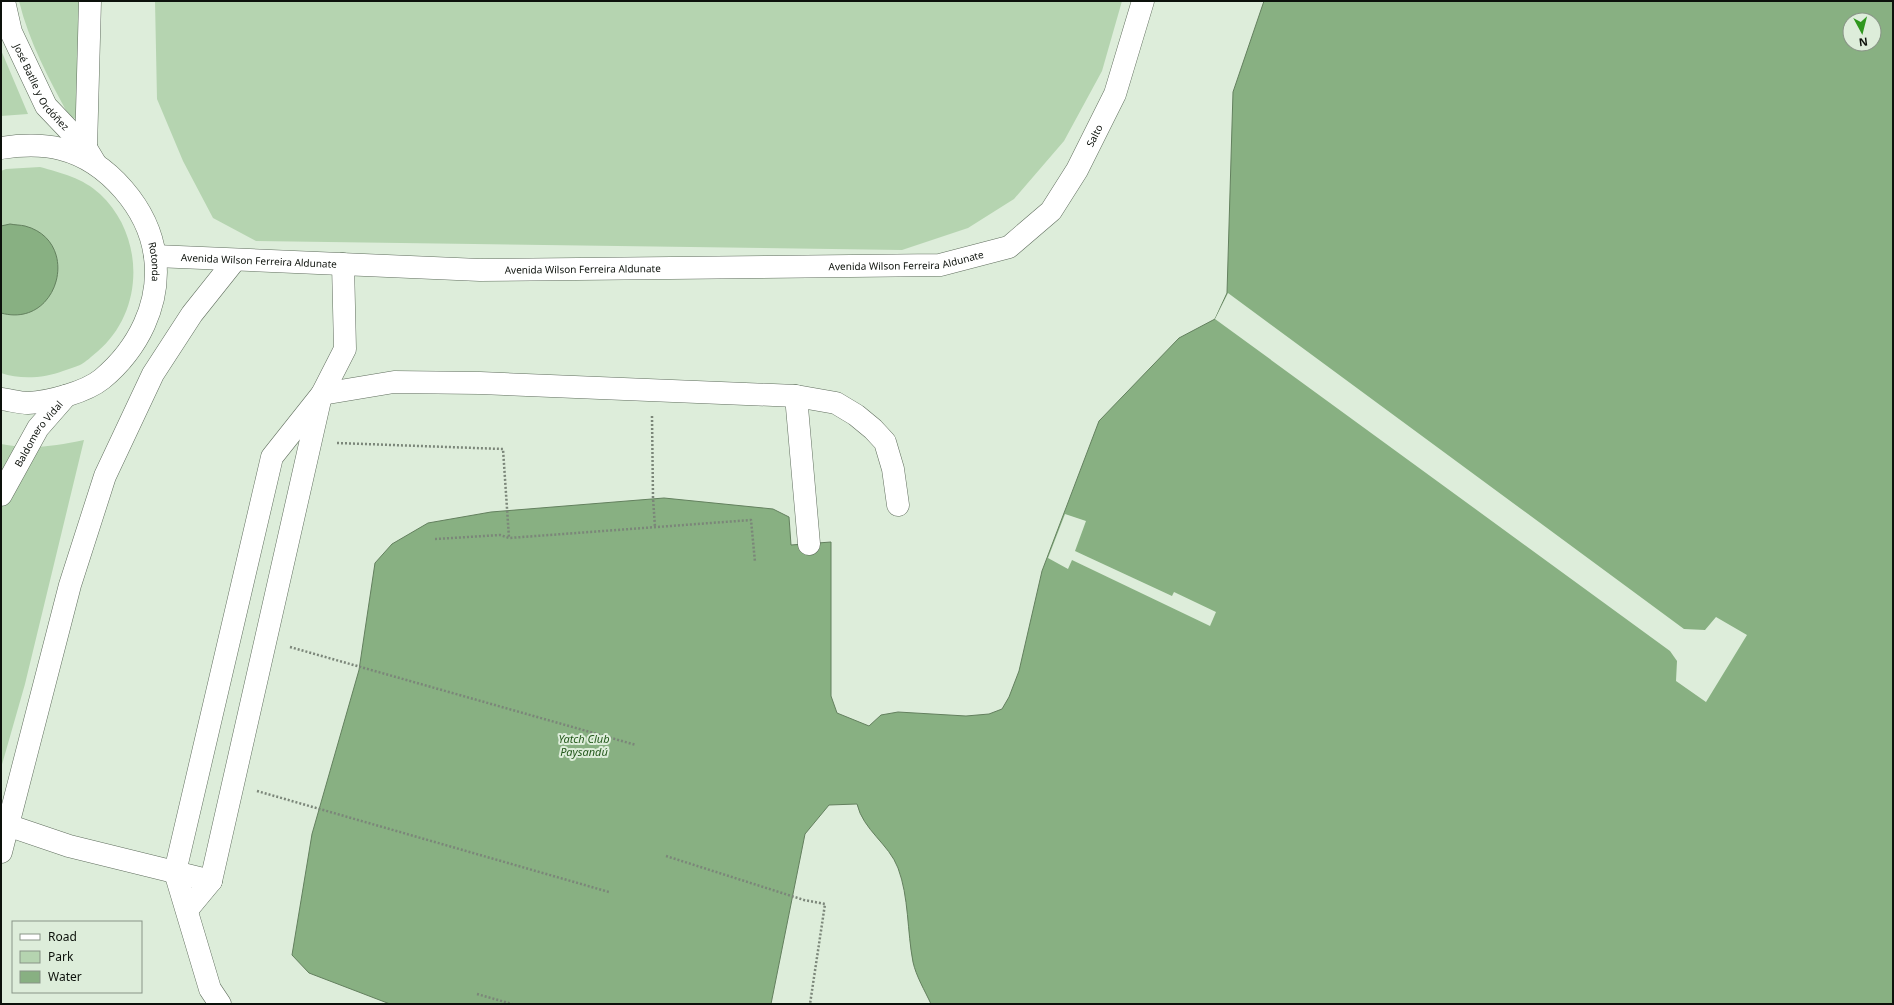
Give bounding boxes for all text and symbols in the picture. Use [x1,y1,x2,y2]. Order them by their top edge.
north arrow [1842,12,1882,52]
text: N [1858,34,1869,50]
street label: José Batlle y Ordóñez [10,40,73,133]
street label: Salto [1083,122,1106,149]
street label: Rotonda [145,240,163,282]
street label: Avenida Wilson Ferreira Aldunate [829,247,985,273]
street label: Avenida Wilson Ferreira Aldunate [181,250,338,271]
street label: Avenida Wilson Ferreira Aldunate [505,261,661,277]
street label: Baldomero Vidal [11,398,66,469]
water label: Yatch Club Paysandú [558,731,610,759]
legend [12,921,142,993]
text: Road [48,928,77,945]
text: Park [48,948,74,965]
text: Water [48,968,82,985]

